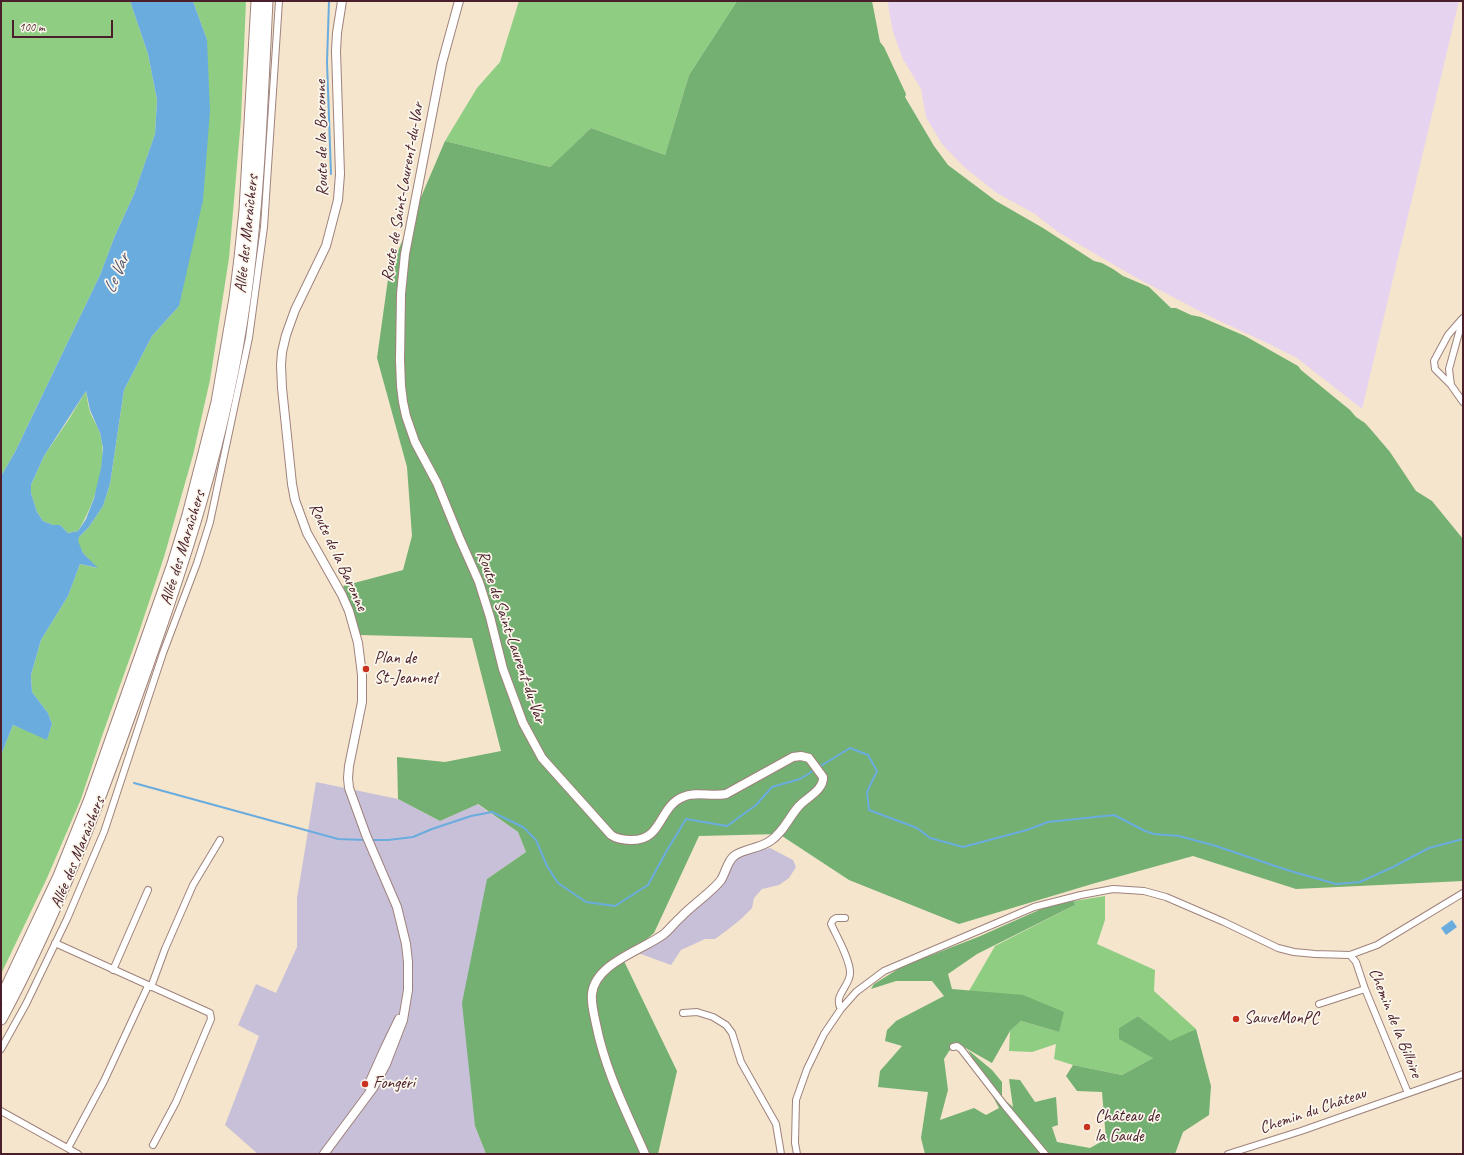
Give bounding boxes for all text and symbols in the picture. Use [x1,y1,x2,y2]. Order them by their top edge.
scale bar [14,12,115,38]
text: 100 m [19,19,45,35]
street label: Route de la Baronne [311,80,333,196]
street label: Route de Saint-Laurent-du-Var [377,101,429,283]
street label: Allée des Maraîchers [231,174,263,294]
water label: Le Var [99,251,135,297]
street label: Allée des Maraîchers [156,488,210,608]
street label: Route de la Baronne [304,500,372,614]
street label: Route de Saint-Laurent-du-Var [472,548,550,726]
place label: Plan de St-Jeannet [374,649,438,689]
marker: Plan de St-Jeannet [361,664,371,674]
street label: Allée des Maraîchers [46,794,110,912]
street label: Chemin de la Billoire [1364,965,1426,1081]
place label: SauveMonPC [1244,1009,1319,1029]
marker: SauveMonPC [1231,1014,1241,1024]
place label: Fongéri [373,1074,415,1094]
marker: Fongéri [360,1079,370,1089]
street label: Chemin du Château [1257,1083,1369,1139]
place label: Château de la Gaude [1095,1107,1159,1147]
marker: Château de la Gaude [1082,1122,1092,1132]

